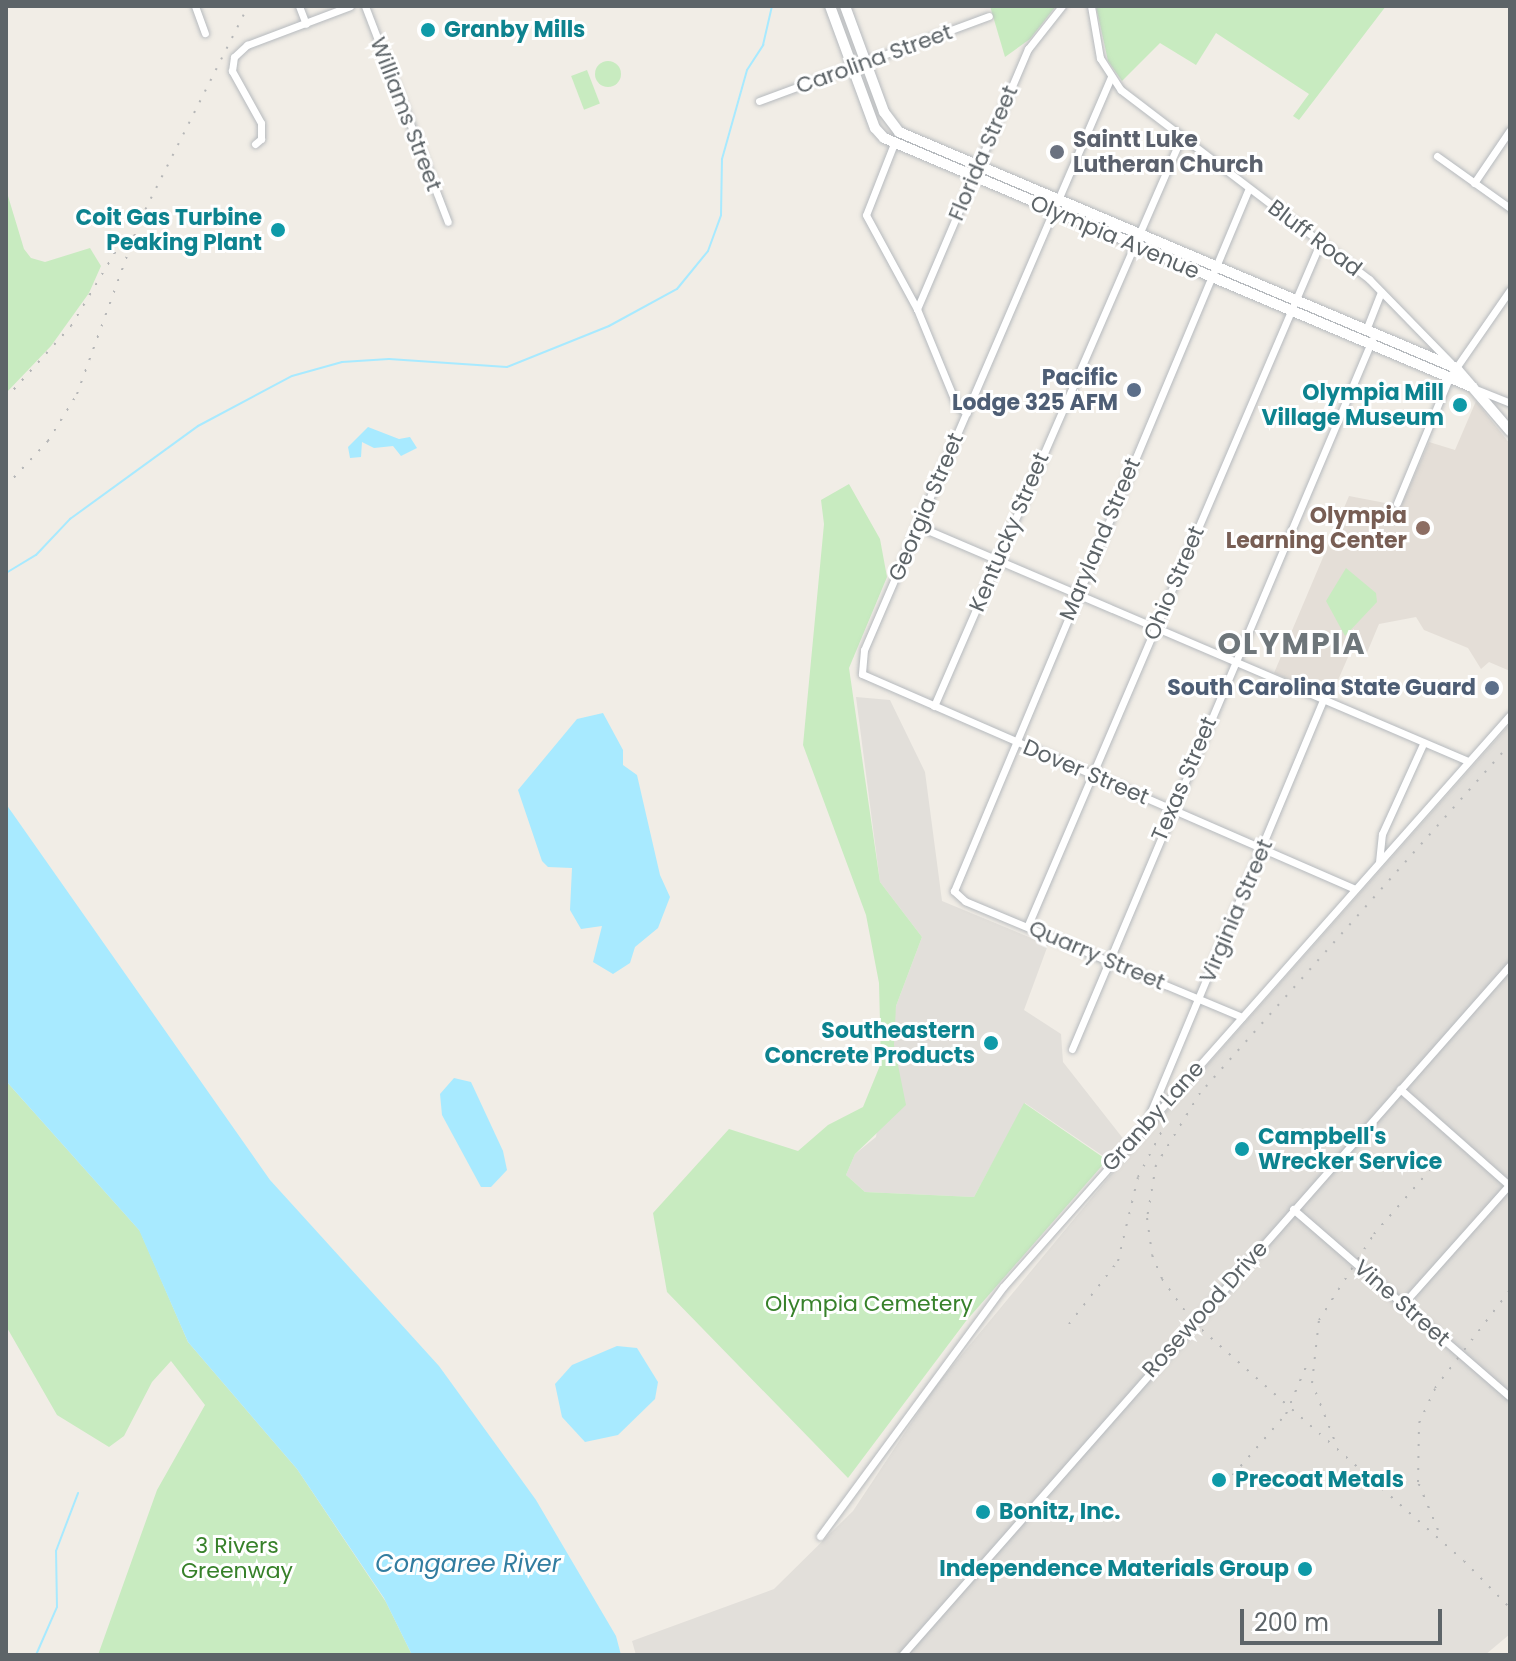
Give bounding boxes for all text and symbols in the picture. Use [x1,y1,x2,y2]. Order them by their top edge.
place label: Granby Mills [444,17,585,43]
street label: Carolina Street [792,19,956,99]
marker: Granby Mills [419,21,437,39]
street label: Williams Street [365,33,447,195]
street label: Florida Street [943,81,1023,225]
place label: Saintt Luke Lutheran Church [1073,126,1263,178]
marker: Saintt Luke Lutheran Church [1048,143,1066,161]
street label: Olympia Avenue [1026,189,1204,285]
street label: Bluff Road [1263,194,1367,282]
place label: Coit Gas Turbine Peaking Plant [75,204,262,256]
marker: Coit Gas Turbine Peaking Plant [269,221,287,239]
place label: Pacific Lodge 325 AFM [952,364,1118,416]
place label: Olympia Mill Village Museum [1261,379,1444,430]
marker: Pacific Lodge 325 AFM [1125,381,1143,399]
marker: Olympia Mill Village Museum [1451,396,1469,414]
street label: Georgia Street [883,429,969,585]
street label: Kentucky Street [964,448,1054,616]
street label: Maryland Street [1054,454,1146,624]
place label: Olympia Learning Center [1226,502,1407,554]
marker: Olympia Learning Center [1414,519,1432,537]
street label: Ohio Street [1138,522,1210,644]
district label: OLYMPIA [1217,626,1367,662]
place label: South Carolina State Guard [1167,675,1476,701]
marker: South Carolina State Guard [1483,679,1501,697]
street label: Texas Street [1146,713,1222,845]
street label: Dover Street [1019,734,1153,810]
street label: Virginia Street [1194,835,1278,987]
street label: Quarry Street [1025,914,1169,996]
place label: Southeastern Concrete Products [765,1017,975,1068]
marker: Southeastern Concrete Products [982,1034,1000,1052]
street label: Granby Lane [1097,1055,1209,1177]
place label: Campbell's Wrecker Service [1258,1123,1442,1174]
marker: Campbell's Wrecker Service [1233,1140,1251,1158]
street label: Rosewood Drive [1137,1235,1273,1383]
street label: Vine Street [1349,1254,1455,1352]
park label: Olympia Cemetery [765,1291,973,1317]
place label: Precoat Metals [1235,1467,1404,1493]
marker: Precoat Metals [1210,1471,1228,1489]
place label: Bonitz, Inc. [999,1499,1120,1525]
marker: Bonitz, Inc. [974,1503,992,1521]
park label: 3 Rivers Greenway [181,1532,293,1584]
water label: Congaree River [375,1550,561,1578]
place label: Independence Materials Group [939,1556,1289,1582]
marker: Independence Materials Group [1296,1560,1314,1578]
scale bar [1244,1593,1446,1643]
text: 200 m [1254,1606,1329,1639]

